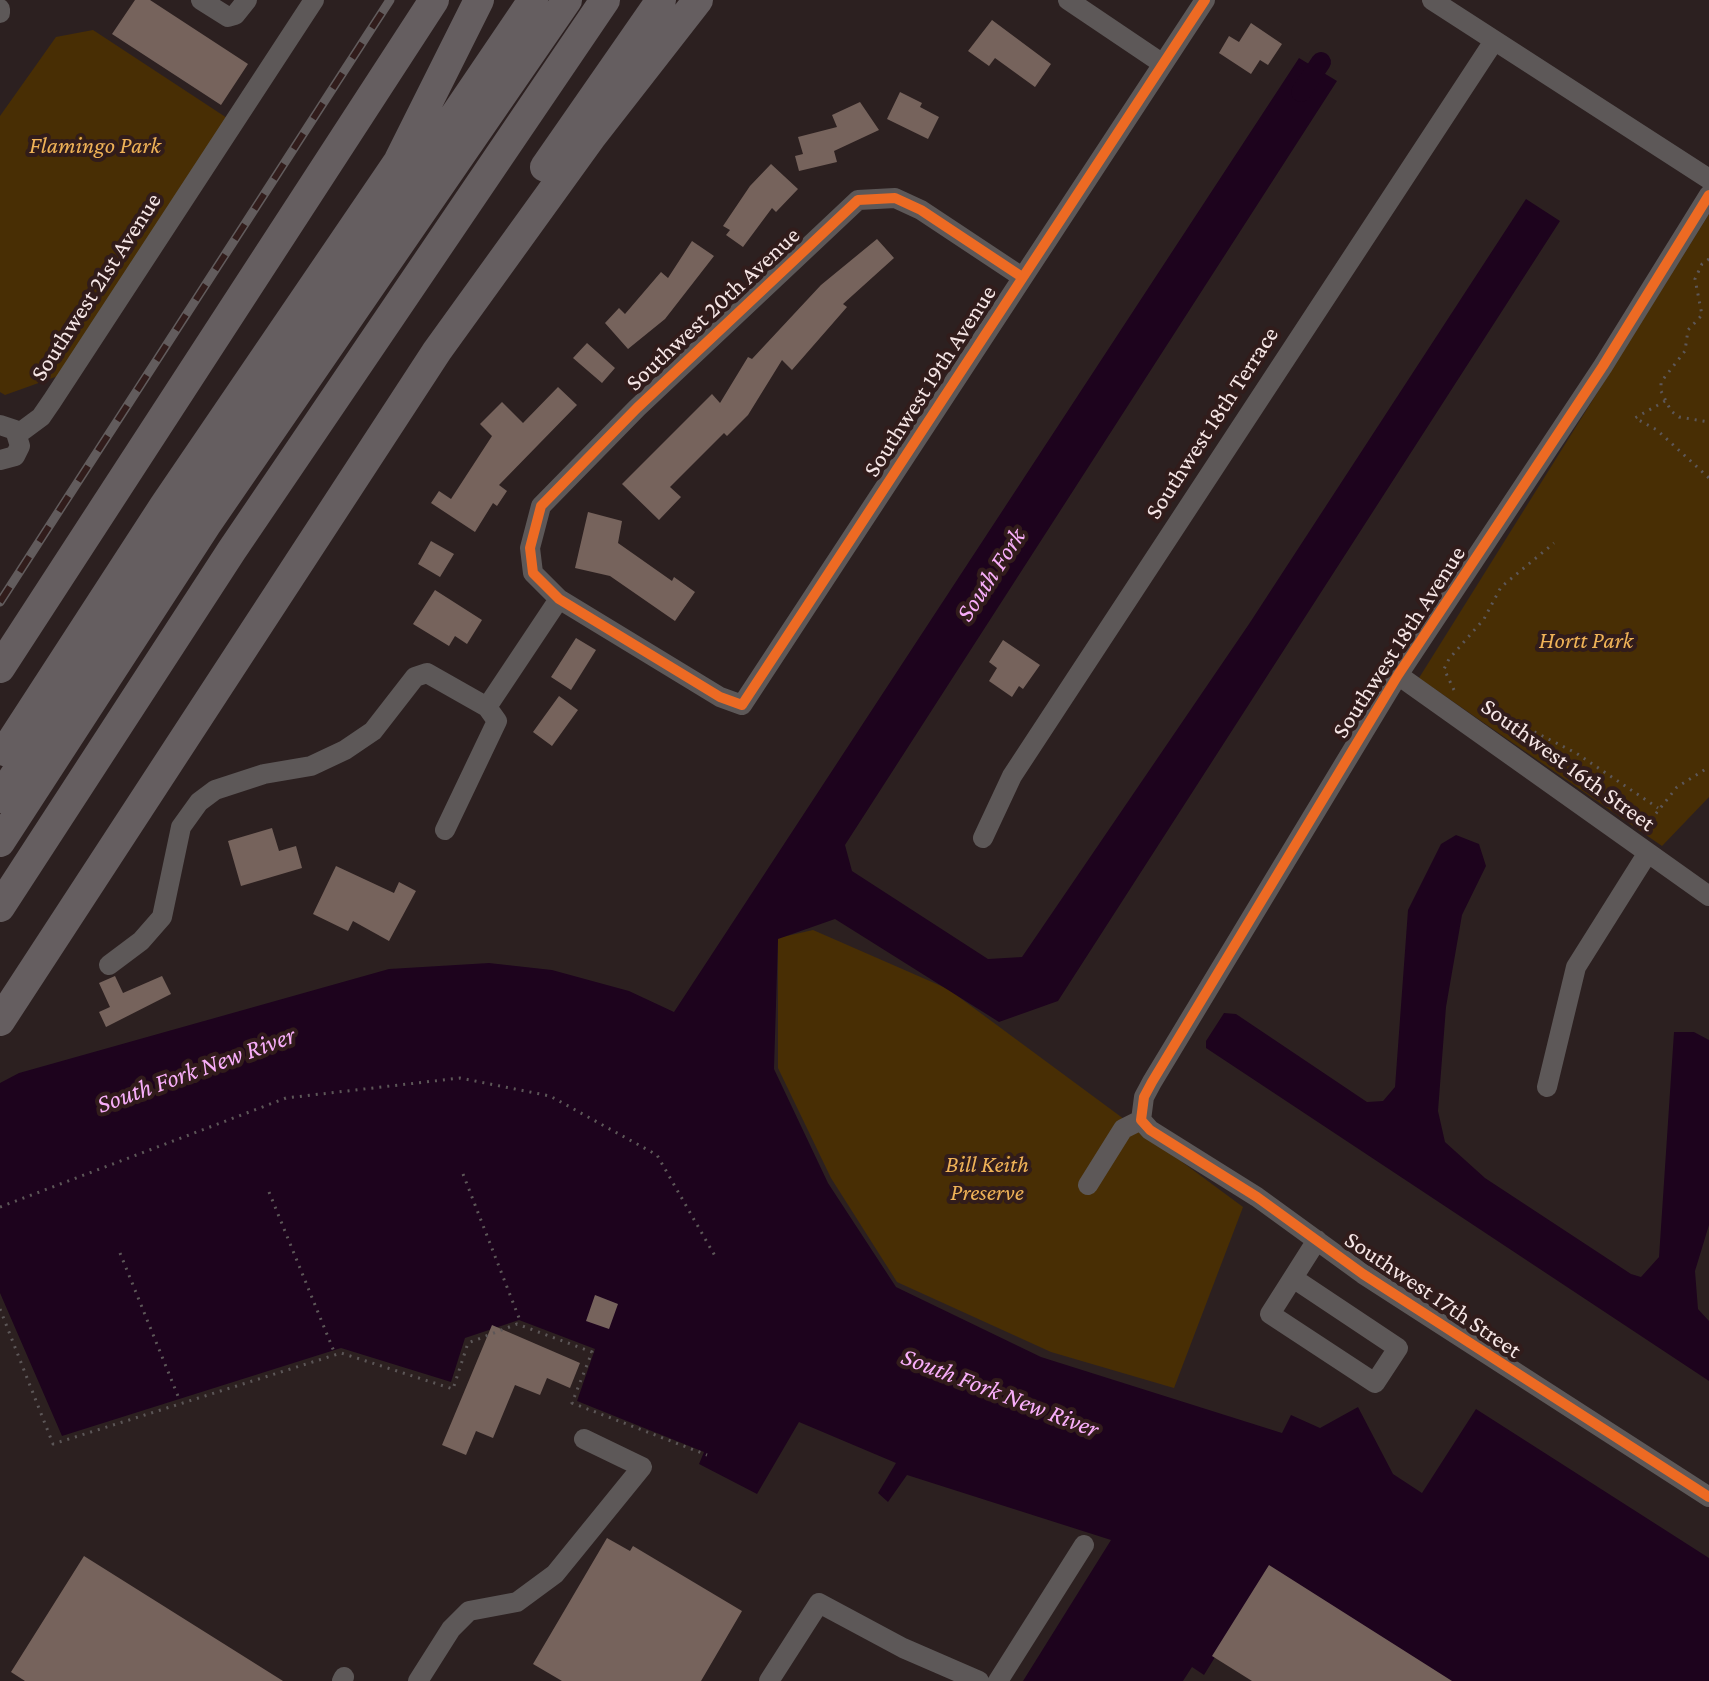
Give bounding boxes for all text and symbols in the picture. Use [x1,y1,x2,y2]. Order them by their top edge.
park label: Flamingo Park [29,132,161,160]
street label: Southwest 21st Avenue [24,188,168,386]
street label: Southwest 20th Avenue [620,221,806,397]
street label: Southwest 19th Avenue [857,280,1003,482]
street label: Southwest 18th Terrace [1139,321,1285,525]
water label: South Fork [949,523,1033,627]
street label: Southwest 18th Avenue [1326,541,1472,743]
park label: Hortt Park [1539,627,1633,655]
street label: Southwest 16th Street [1475,692,1661,838]
water label: South Fork New River [92,1020,300,1120]
park label: Bill Keith Preserve [945,1151,1029,1207]
street label: Southwest 17th Street [1339,1225,1527,1365]
water label: South Fork New River [897,1341,1103,1445]

